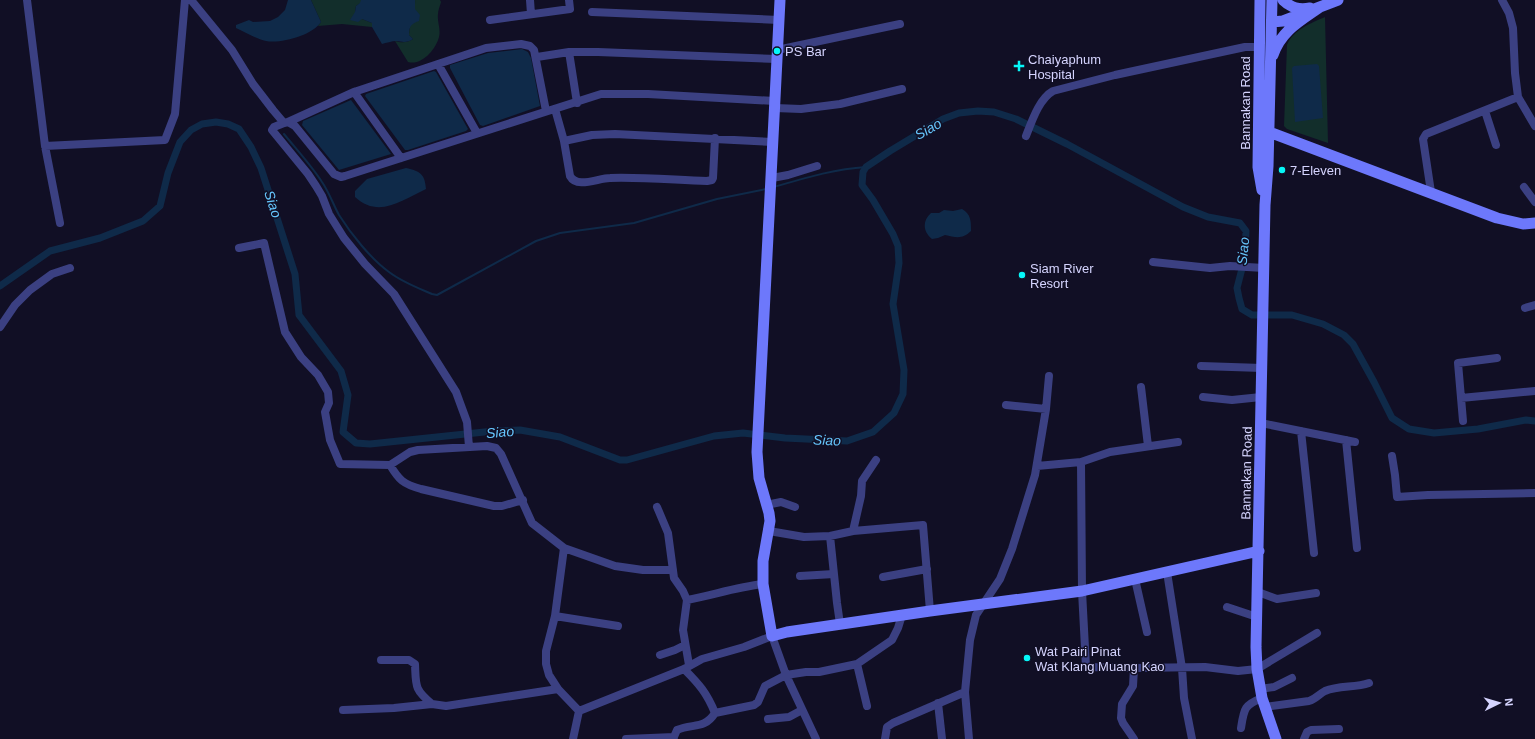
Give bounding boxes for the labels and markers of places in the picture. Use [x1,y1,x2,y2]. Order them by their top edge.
place label: PS Bar [785,44,827,59]
marker: PS Bar [772,46,782,56]
place label: Chaiyaphum Hospital [1028,52,1101,82]
marker: Chaiyaphum Hospital [1013,60,1025,72]
place label: 7-Eleven [1290,163,1341,178]
marker: 7-Eleven [1277,165,1287,175]
place label: Siam River Resort [1030,261,1094,291]
marker: Siam River Resort [1017,270,1027,280]
place label: Wat Pairi Pinat Wat Klang Muang Kao [1035,644,1165,674]
marker: Wat Pairi Pinat Wat Klang Muang Kao [1022,653,1032,663]

